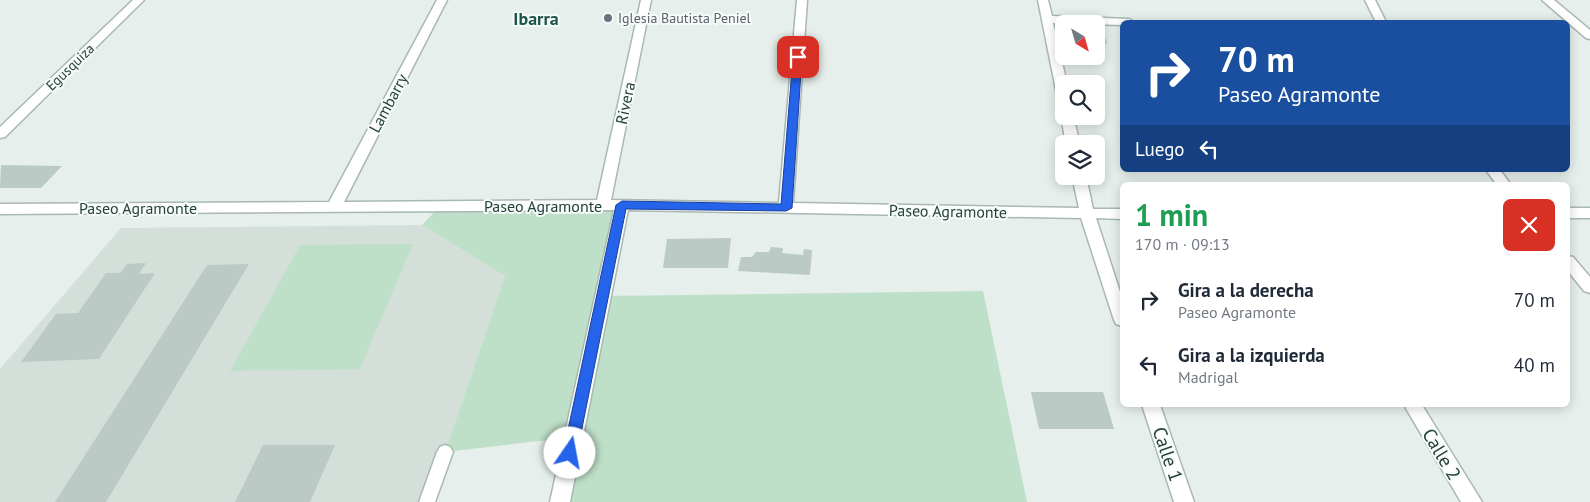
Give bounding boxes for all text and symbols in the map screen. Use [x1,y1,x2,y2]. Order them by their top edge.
district label: Ibarra [513,7,559,30]
place label: Iglesia Bautista Peniel [618,9,751,27]
marker: Iglesia Bautista Peniel [602,12,614,24]
north arrow [1055,15,1105,65]
map controls [1055,15,1105,185]
pin [777,36,819,78]
text: 70 m [1218,36,1295,82]
street label: Egusquiza [42,39,98,94]
icon: right [1135,40,1200,105]
icon: arrive [784,43,812,71]
street label: Lambarry [364,70,412,136]
button: search [1055,75,1105,125]
street label: Rivera [611,80,639,126]
text: Paseo Agramonte [1218,80,1380,108]
button: layers [1055,135,1105,185]
icon: left [1195,135,1223,163]
text: Luego [1135,137,1185,161]
text: 1 min [1135,195,1208,234]
street label: Paseo Agramonte [484,196,602,216]
street label: Paseo Agramonte [79,198,197,218]
button: close [1503,199,1555,251]
street label: Paseo Agramonte [889,200,1007,222]
text: 170 m · 09:13 [1135,234,1230,254]
text: Gira a la derecha [1178,278,1314,302]
icon: right [1135,286,1163,314]
text: 70 m [1514,288,1555,312]
text: Paseo Agramonte [1178,302,1296,322]
text: Gira a la izquierda [1178,343,1325,367]
icon: left [1135,351,1163,379]
text: 40 m [1514,353,1555,377]
text: Madrigal [1178,367,1238,387]
street label: Calle 1 [1148,424,1188,484]
street label: Calle 2 [1417,424,1467,484]
position arrow [543,426,595,478]

